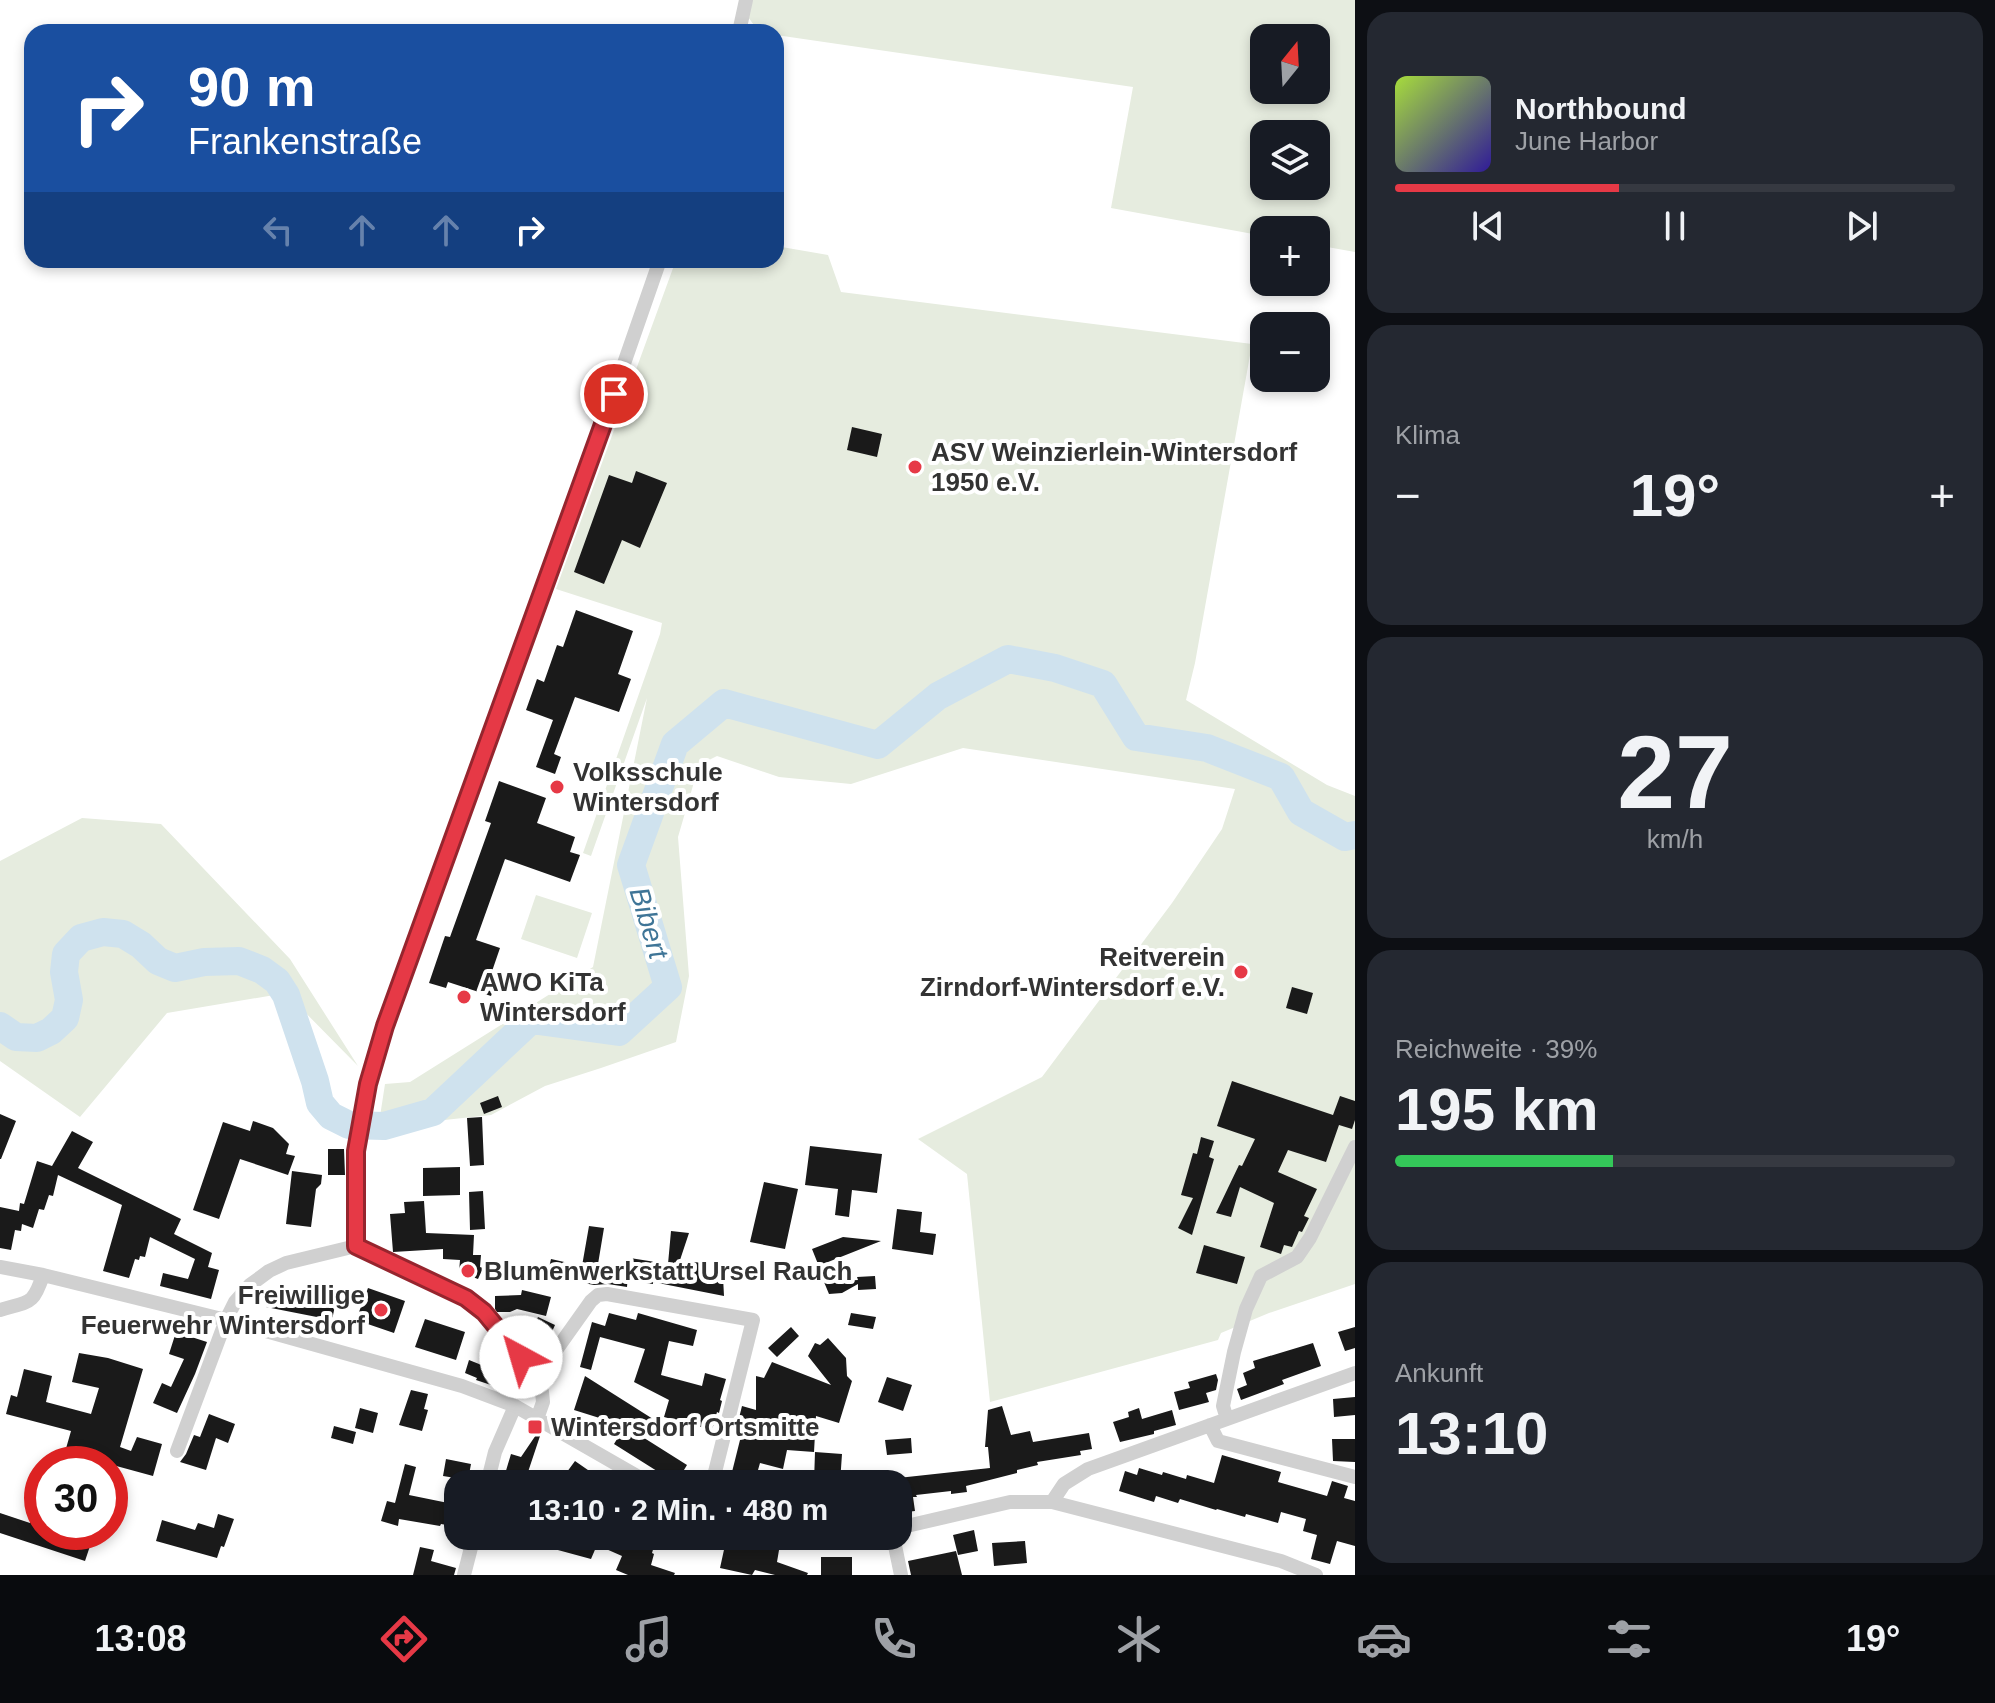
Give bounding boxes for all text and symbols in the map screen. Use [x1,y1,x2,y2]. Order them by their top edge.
north arrow [1250,24,1330,104]
map controls [1250,24,1330,392]
text: 90 m [188,55,316,118]
icon: right [56,56,160,160]
text: Northbound [1515,92,1687,125]
button: layers [1250,120,1330,200]
text: Frankenstraße [188,121,422,162]
text: June Harbor [1515,126,1658,156]
icon: previous [1466,204,1510,248]
icon: pause [1653,204,1697,248]
icon: next [1840,204,1884,248]
icon: left [256,208,300,252]
icon: ahead [340,208,384,252]
icon: ahead [424,208,468,252]
icon: right [508,208,552,252]
button: + [1250,216,1330,296]
button: − [1250,312,1330,392]
pin [580,360,648,428]
icon: arrive [592,372,636,416]
text: Klima [1395,420,1460,450]
place label: ASV Weinzierlein-Wintersdorf 1950 e.V. [931,437,1298,497]
marker: ASV Weinzierlein-Wintersdorf 1950 e.V. [906,458,924,476]
text: 19° [1630,462,1720,529]
text: − [1395,471,1421,520]
text: + [1929,471,1955,520]
text: 27 [1617,714,1733,830]
place label: Volksschule Wintersdorf [573,757,723,817]
marker: Volksschule Wintersdorf [548,778,566,796]
text: km/h [1647,824,1703,854]
water label: Bibert [623,883,675,964]
place label: Reitverein Zirndorf-Wintersdorf e.V. [920,942,1225,1002]
marker: Reitverein Zirndorf-Wintersdorf e.V. [1232,963,1250,981]
place label: AWO KiTa Wintersdorf [480,967,626,1027]
marker: AWO KiTa Wintersdorf [455,988,473,1006]
text: Reichweite · 39% [1395,1034,1597,1064]
text: 195 km [1395,1076,1599,1143]
place label: Blumenwerkstatt Ursel Rauch [484,1256,852,1286]
marker: Blumenwerkstatt Ursel Rauch [459,1262,477,1280]
place label: Freiwillige Feuerwehr Wintersdorf [81,1280,365,1340]
marker: Freiwillige Feuerwehr Wintersdorf [372,1301,390,1319]
position arrow [479,1315,563,1399]
text: Ankunft [1395,1358,1483,1388]
text: 13:10 [1395,1400,1548,1467]
place label: Wintersdorf Ortsmitte [551,1412,819,1442]
marker: Wintersdorf Ortsmitte [526,1418,544,1436]
speed limit sign: 30 [24,1446,128,1550]
text: 13:10 · 2 Min. · 480 m [528,1493,828,1526]
icon: directions [376,1611,432,1667]
icon: music [621,1611,677,1667]
icon: phone [866,1611,922,1667]
icon: climate [1111,1611,1167,1667]
icon: car [1356,1611,1412,1667]
icon: filters [1601,1611,1657,1667]
text: 13:08 [95,1618,187,1659]
text: 19° [1846,1618,1900,1659]

